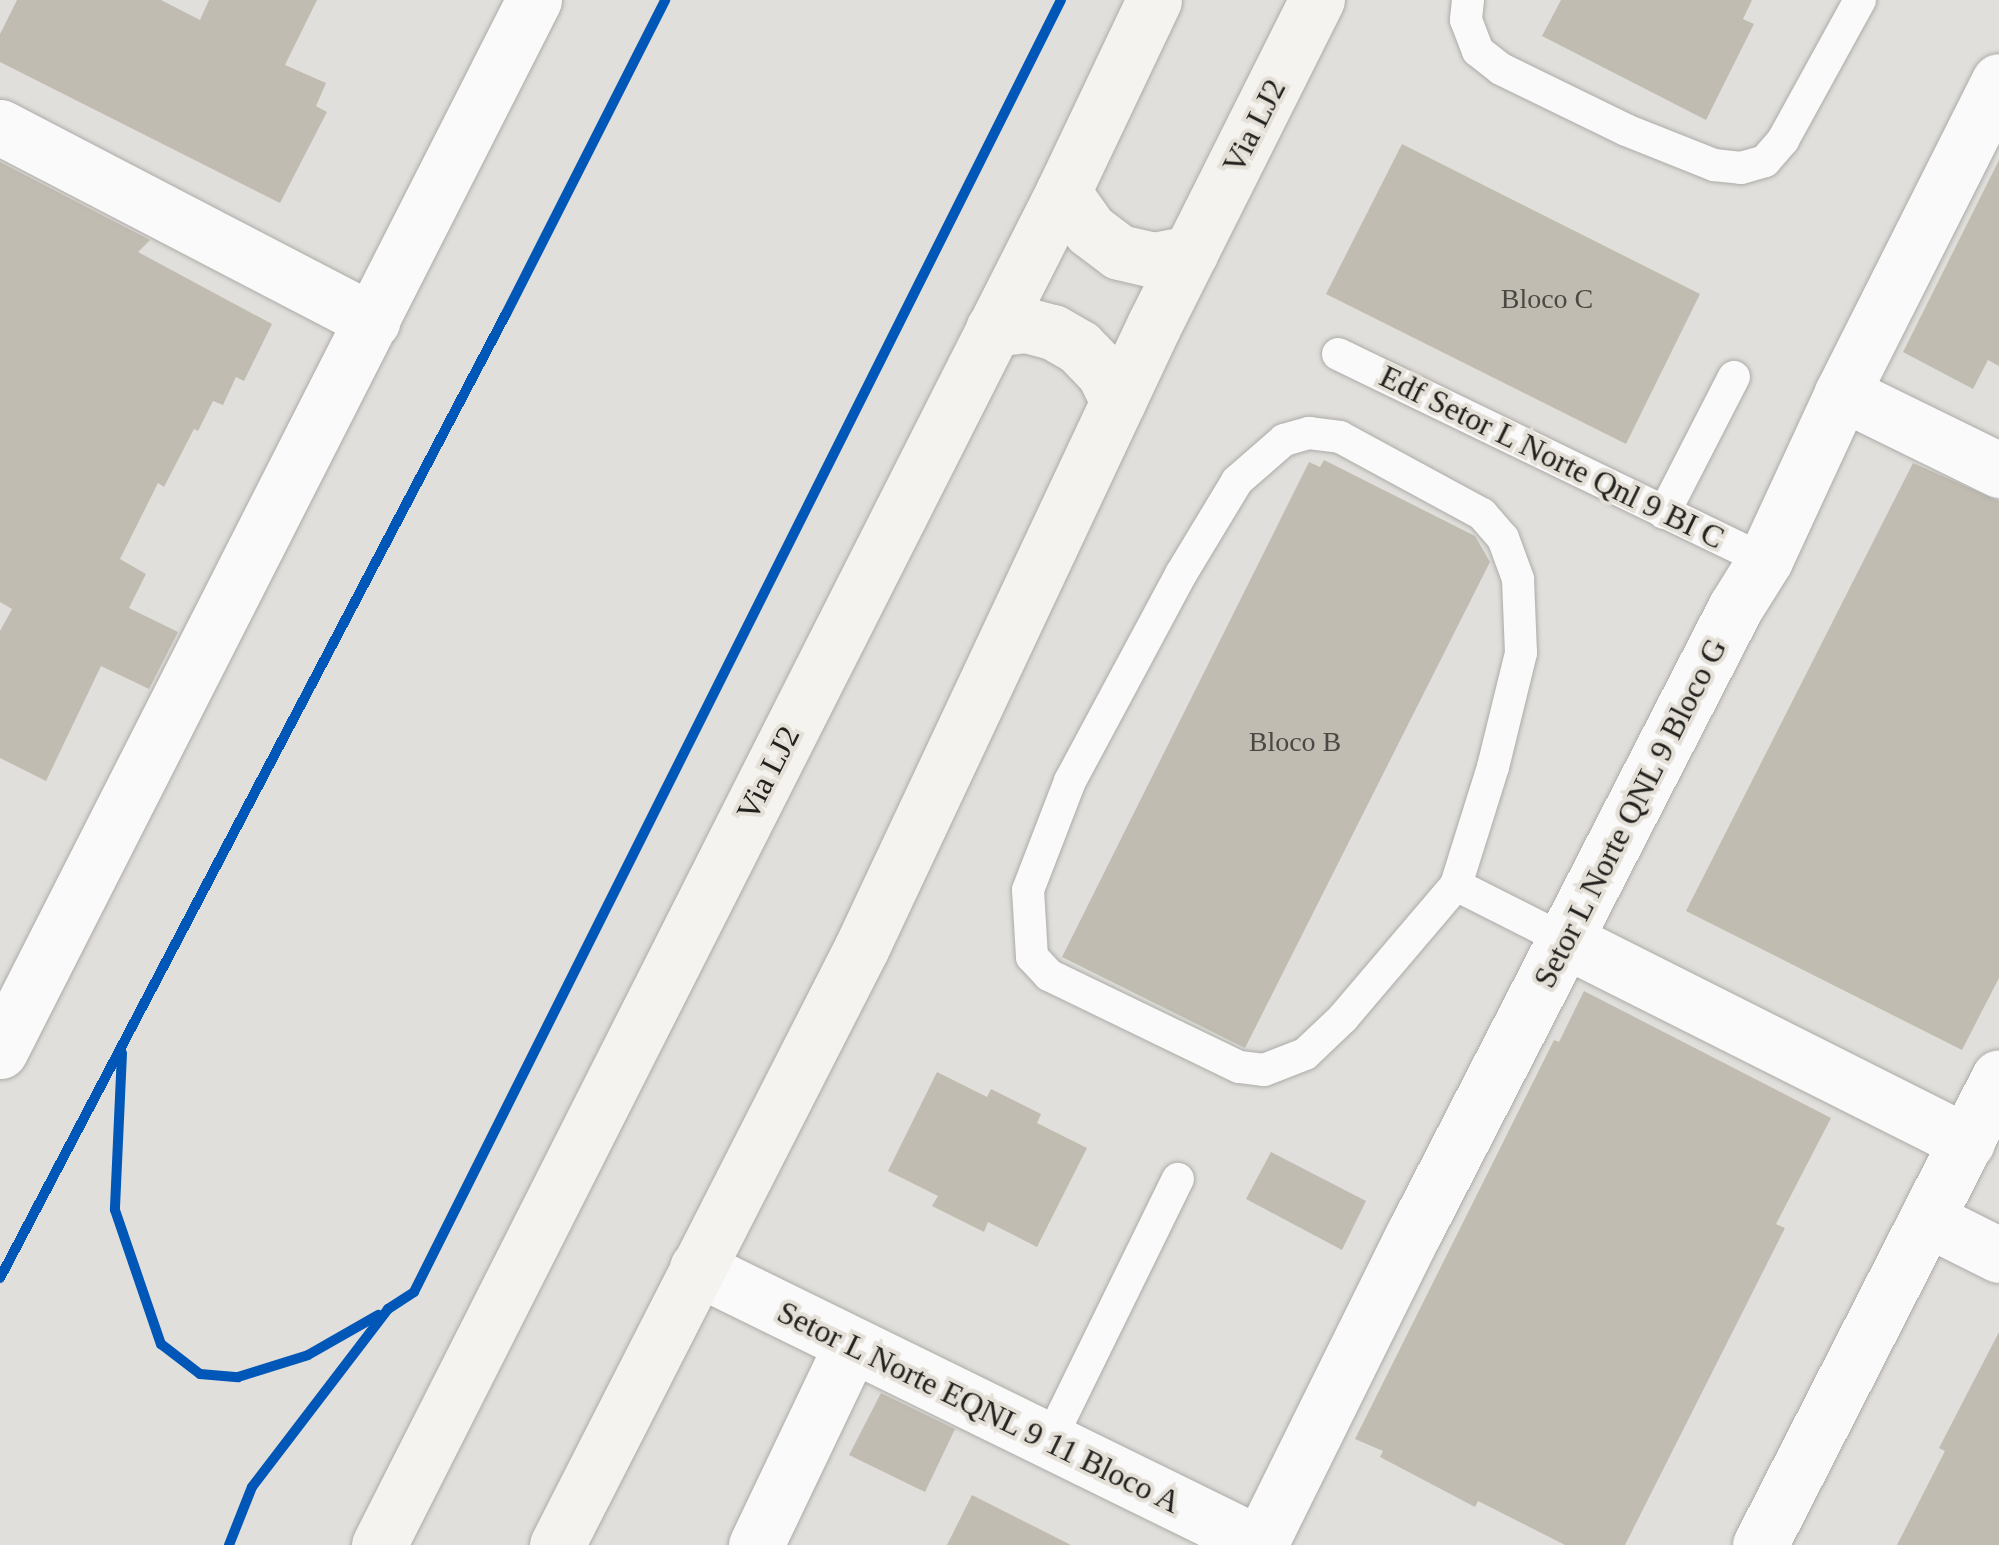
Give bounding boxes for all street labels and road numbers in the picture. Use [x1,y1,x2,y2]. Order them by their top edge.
street label: Via LJ2 [1214,73,1294,179]
street label: Edf Setor L Norte Qnl 9 BI C [1373,357,1731,557]
street label: Setor L Norte QNL 9 Bloco G [1525,631,1735,995]
street label: Via LJ2 [728,720,808,826]
street label: Setor L Norte EQNL 9 11 Bloco A [769,1292,1189,1522]

